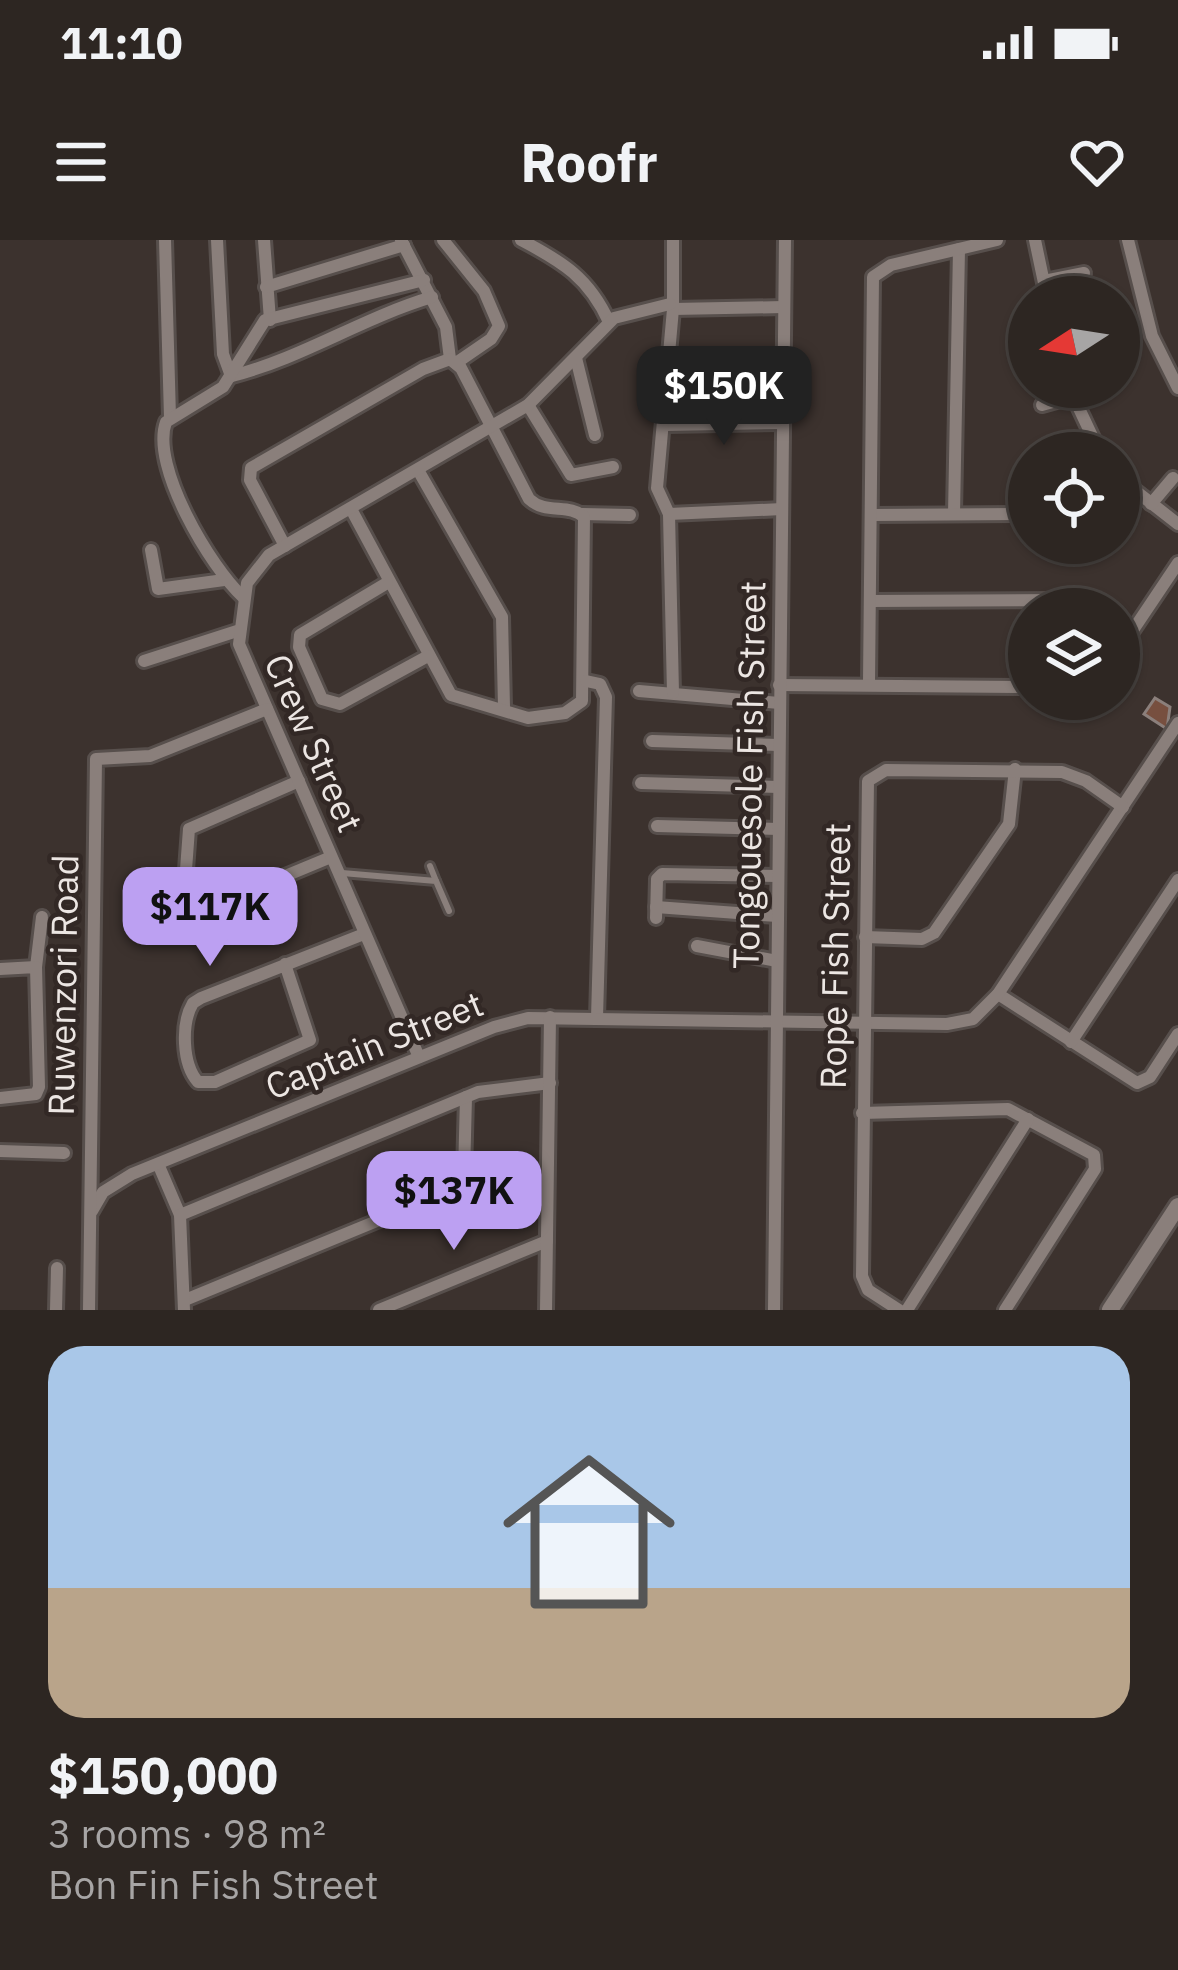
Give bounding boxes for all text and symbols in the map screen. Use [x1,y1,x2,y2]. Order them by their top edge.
text: 11:10 [60,13,183,71]
text: Roofr [520,127,658,197]
icon: menu [48,129,114,195]
icon: heart [1064,129,1130,195]
north arrow [1008,276,1140,408]
map controls [1008,276,1140,720]
pin: $150K [640,346,808,448]
text: $150K [664,359,784,410]
button: locate [1008,432,1140,564]
street label: Tongouesole Fish Street [722,581,775,969]
button: layers [1008,588,1140,720]
street label: Crew Street [254,647,375,839]
street label: Rope Fish Street [809,823,860,1089]
street label: Ruwenzori Road [37,854,88,1116]
pin: $117K [126,867,294,969]
text: $117K [150,880,270,931]
street label: Captain Street [258,980,490,1110]
pin: $137K [370,1151,538,1253]
text: $137K [394,1164,514,1215]
icon: home [481,1424,697,1640]
text: $150,000 [48,1742,278,1808]
text: 3 rooms · 98 m² [48,1808,326,1859]
text: Bon Fin Fish Street [48,1859,378,1910]

